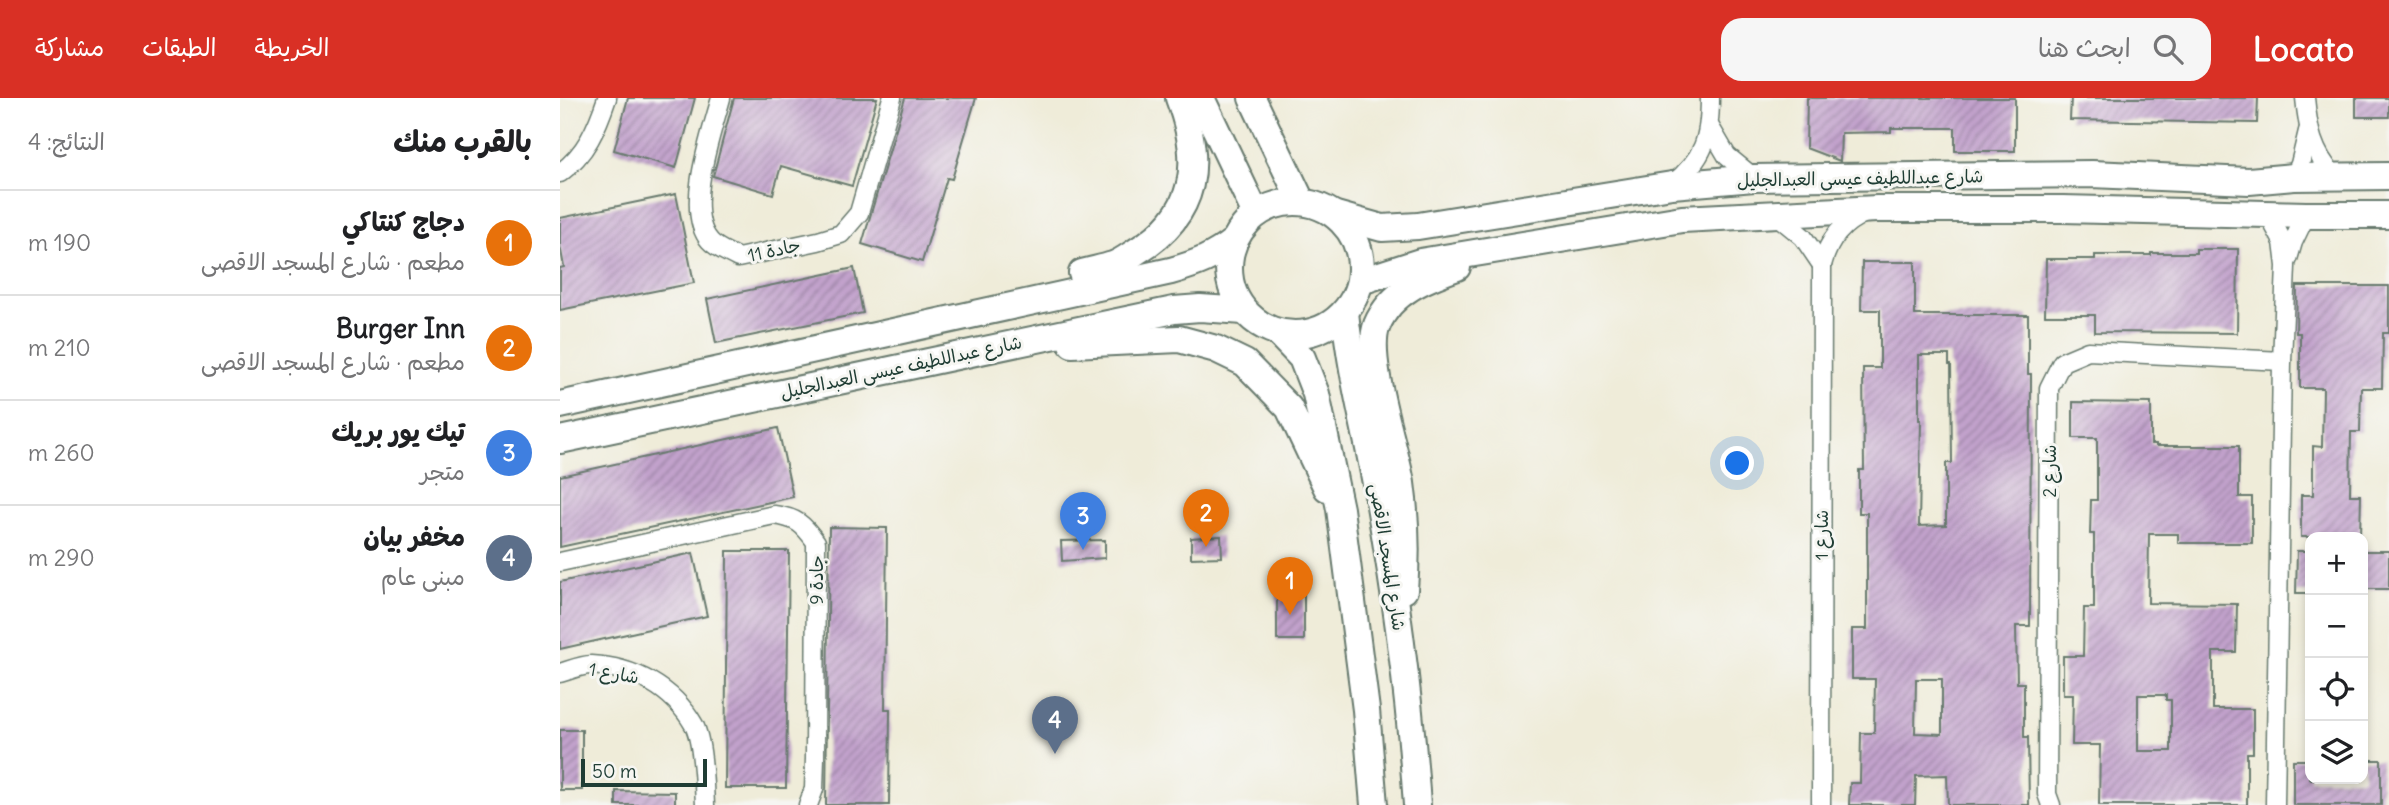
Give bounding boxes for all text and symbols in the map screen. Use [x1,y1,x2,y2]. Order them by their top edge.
search box [1721,18,2211,81]
text: Locato [2253,28,2354,70]
icon: search [2149,30,2187,68]
text: ابحث هنا [2038,31,2131,64]
text: مشاركة [35,32,104,62]
text: الطبقات [142,32,217,62]
text: الخريطة [255,32,329,62]
text: بالقرب منك [393,122,532,160]
text: النتائج: 4 [28,127,105,156]
street label: شارع عبداللطيف عيسى العبدالجليل [1737,164,1983,193]
text: دجاج كنتاكي [342,205,465,238]
text: 190 m [28,228,91,257]
text: 1 [504,228,514,257]
street label: جادة 11 [745,233,803,267]
text: مطعم · شارع المسجد الاقصى [201,247,465,276]
text: Burger Inn [336,312,465,345]
street label: شارع عبداللطيف عيسى العبدالجليل [778,330,1024,405]
text: 210 m [28,333,91,362]
text: 2 [503,333,515,362]
text: مطعم · شارع المسجد الاقصى [201,347,465,376]
text: تيك يور بريك [332,415,465,448]
text: 260 m [28,438,95,467]
text: 3 [502,438,516,467]
street label: شارع 2 [2038,444,2062,498]
your location [1720,446,1754,480]
text: متجر [420,457,465,486]
street label: شارع المسجد الاقصى [1364,482,1411,632]
pin: 2 [1183,489,1229,547]
pin: 3 [1060,492,1106,550]
street label: شارع 1 [1810,510,1834,560]
text: مخفر بيان [363,520,465,553]
map controls [2305,532,2368,784]
button: + [2305,532,2368,595]
text: 290 m [28,543,95,572]
text: 4 [502,543,516,572]
street label: جادة 9 [805,555,828,605]
pin: 1 [1267,557,1313,615]
text: مبنى عام [381,562,465,591]
button: − [2305,595,2368,658]
street label: شارع 1 [587,657,641,690]
button: locate [2305,658,2368,721]
pin: 4 [1032,696,1078,754]
button: layers [2305,721,2368,784]
scale bar [581,756,707,788]
text: 50 m [592,759,637,783]

